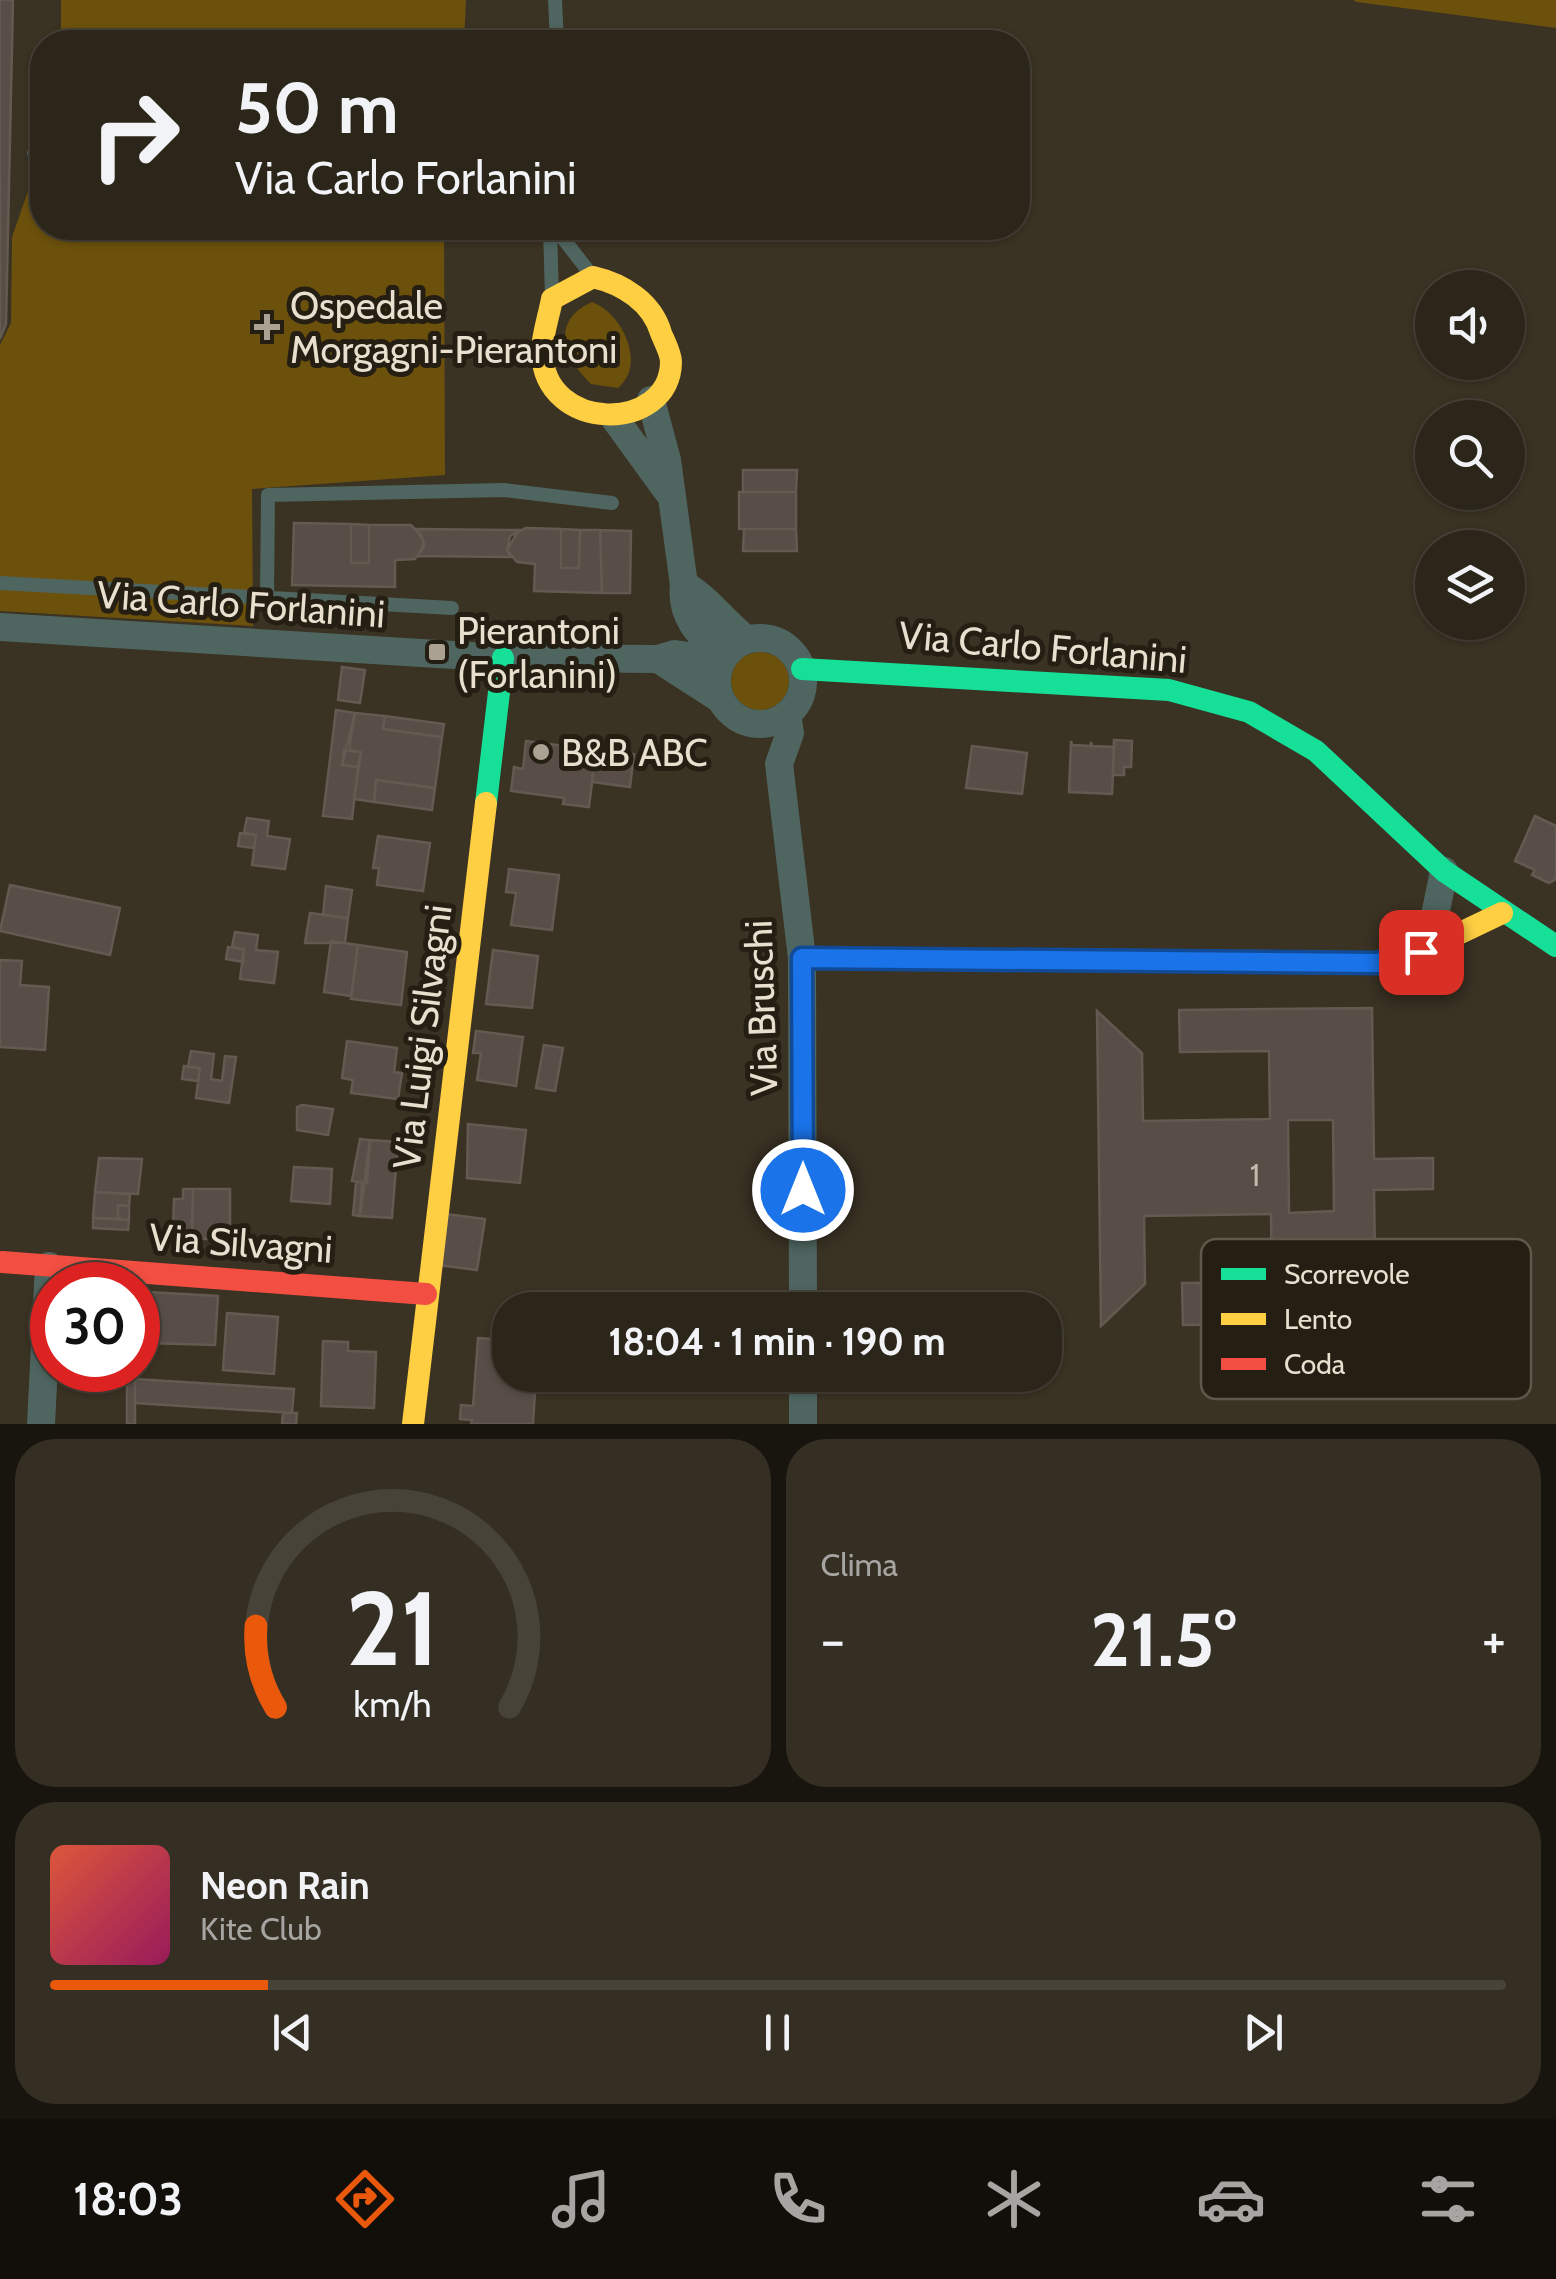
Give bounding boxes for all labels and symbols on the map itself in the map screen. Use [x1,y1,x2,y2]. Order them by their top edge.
place label: Ospedale Morgagni-Pierantoni [290,282,617,373]
marker: Ospedale Morgagni-Pierantoni [254,314,280,340]
street label: Via Carlo Forlanini [95,570,387,638]
place label: Pierantoni (Forlanini) [457,607,620,698]
street label: Via Carlo Forlanini [897,611,1189,683]
marker: Pierantoni (Forlanini) [426,641,448,663]
place label: B&B ABC [561,729,708,776]
marker: B&B ABC [530,741,552,763]
street label: Via Luigi Silvagni [382,902,462,1172]
pin [1379,910,1464,995]
street label: Via Bruschi [734,919,788,1097]
position arrow [751,1138,855,1242]
house number: 1 [1250,1155,1260,1194]
street label: Via Silvagni [148,1213,334,1273]
legend [1201,1239,1531,1399]
text: Scorrevole [1284,1257,1410,1291]
speed limit sign: 30 [30,1262,160,1392]
text: Lento [1284,1302,1352,1336]
text: Coda [1284,1347,1346,1381]

